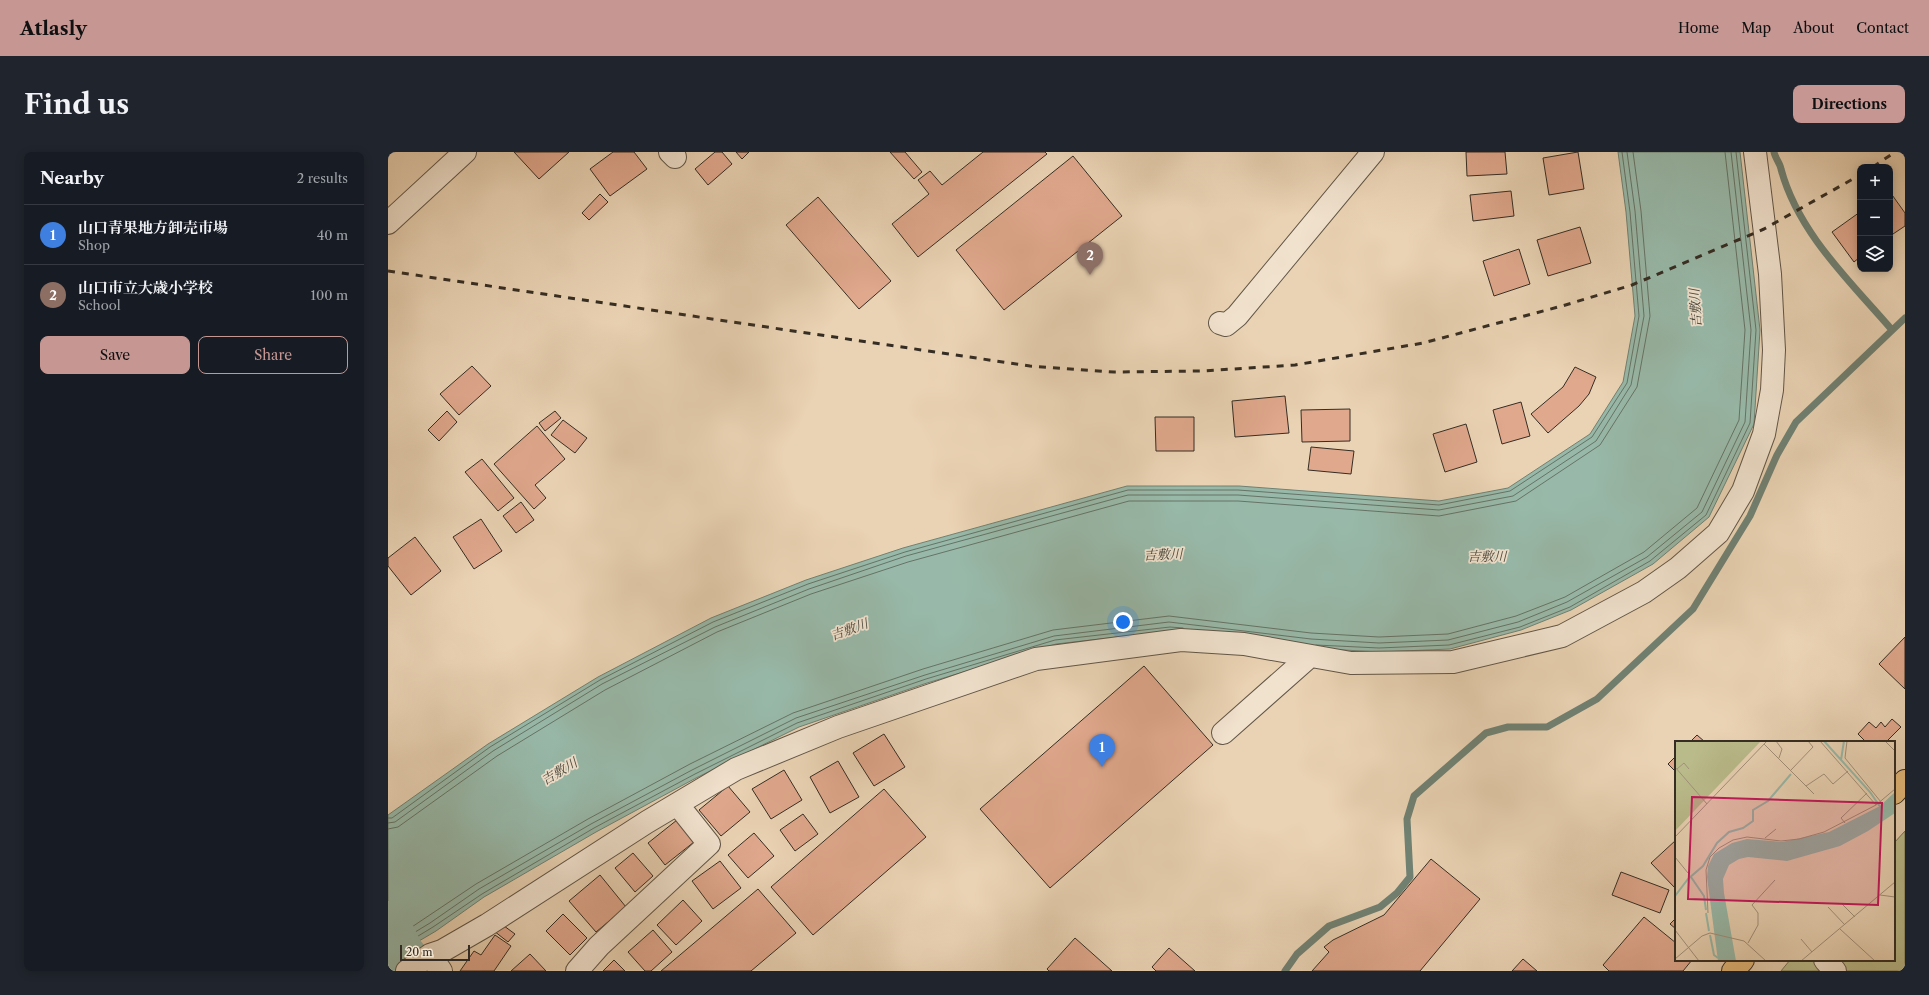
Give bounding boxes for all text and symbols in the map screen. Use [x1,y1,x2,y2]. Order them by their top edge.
text: Atlasly [20,17,87,40]
text: Home [1678,19,1719,37]
text: Map [1741,19,1771,37]
text: About [1793,19,1834,37]
text: Contact [1856,19,1909,37]
button: Directions [1793,85,1905,123]
text: Find us [24,87,129,121]
map controls [1857,164,1893,272]
button: + [1857,164,1893,200]
text: Nearby [40,168,104,188]
text: 2 results [297,170,348,186]
button: − [1857,200,1893,236]
text: 山口青果地方卸売市場 [78,218,228,237]
text: 1 [50,227,56,243]
text: 40 m [317,227,348,243]
button: layers [1857,236,1893,272]
text: Shop [78,237,110,253]
pin: 2 [1077,242,1103,275]
text: 山口市立大歳小学校 [78,278,213,297]
water label: 吉敷川 [1686,286,1704,328]
text: 2 [49,287,57,303]
text: 100 m [310,287,348,303]
text: School [78,297,121,313]
button: Save [40,336,190,374]
button: Share [198,336,348,374]
water label: 吉敷川 [1143,545,1185,563]
water label: 吉敷川 [1467,548,1508,564]
your location [1113,612,1133,632]
water label: 吉敷川 [828,614,872,643]
pin: 1 [1089,734,1115,767]
inset map [1675,741,1895,961]
water label: 吉敷川 [538,753,582,788]
scale bar [400,943,470,962]
text: 20 m [406,945,432,959]

